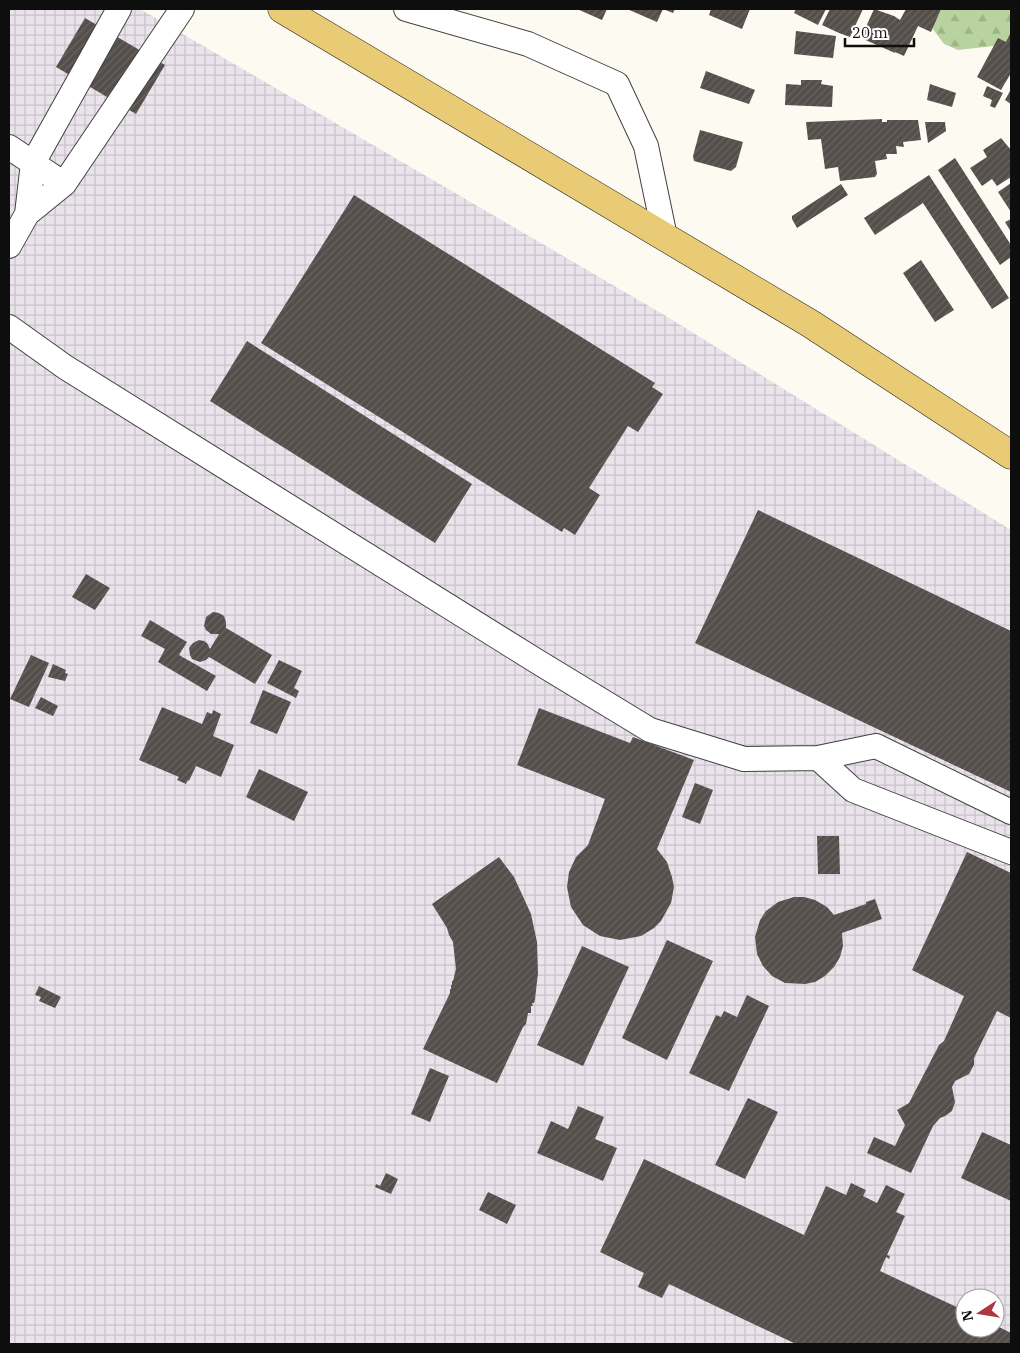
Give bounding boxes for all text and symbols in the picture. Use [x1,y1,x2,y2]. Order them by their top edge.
scale bar [845,15,914,47]
text: 20 m [852,23,888,42]
north arrow [955,1288,1005,1338]
text: N [957,1308,977,1323]

